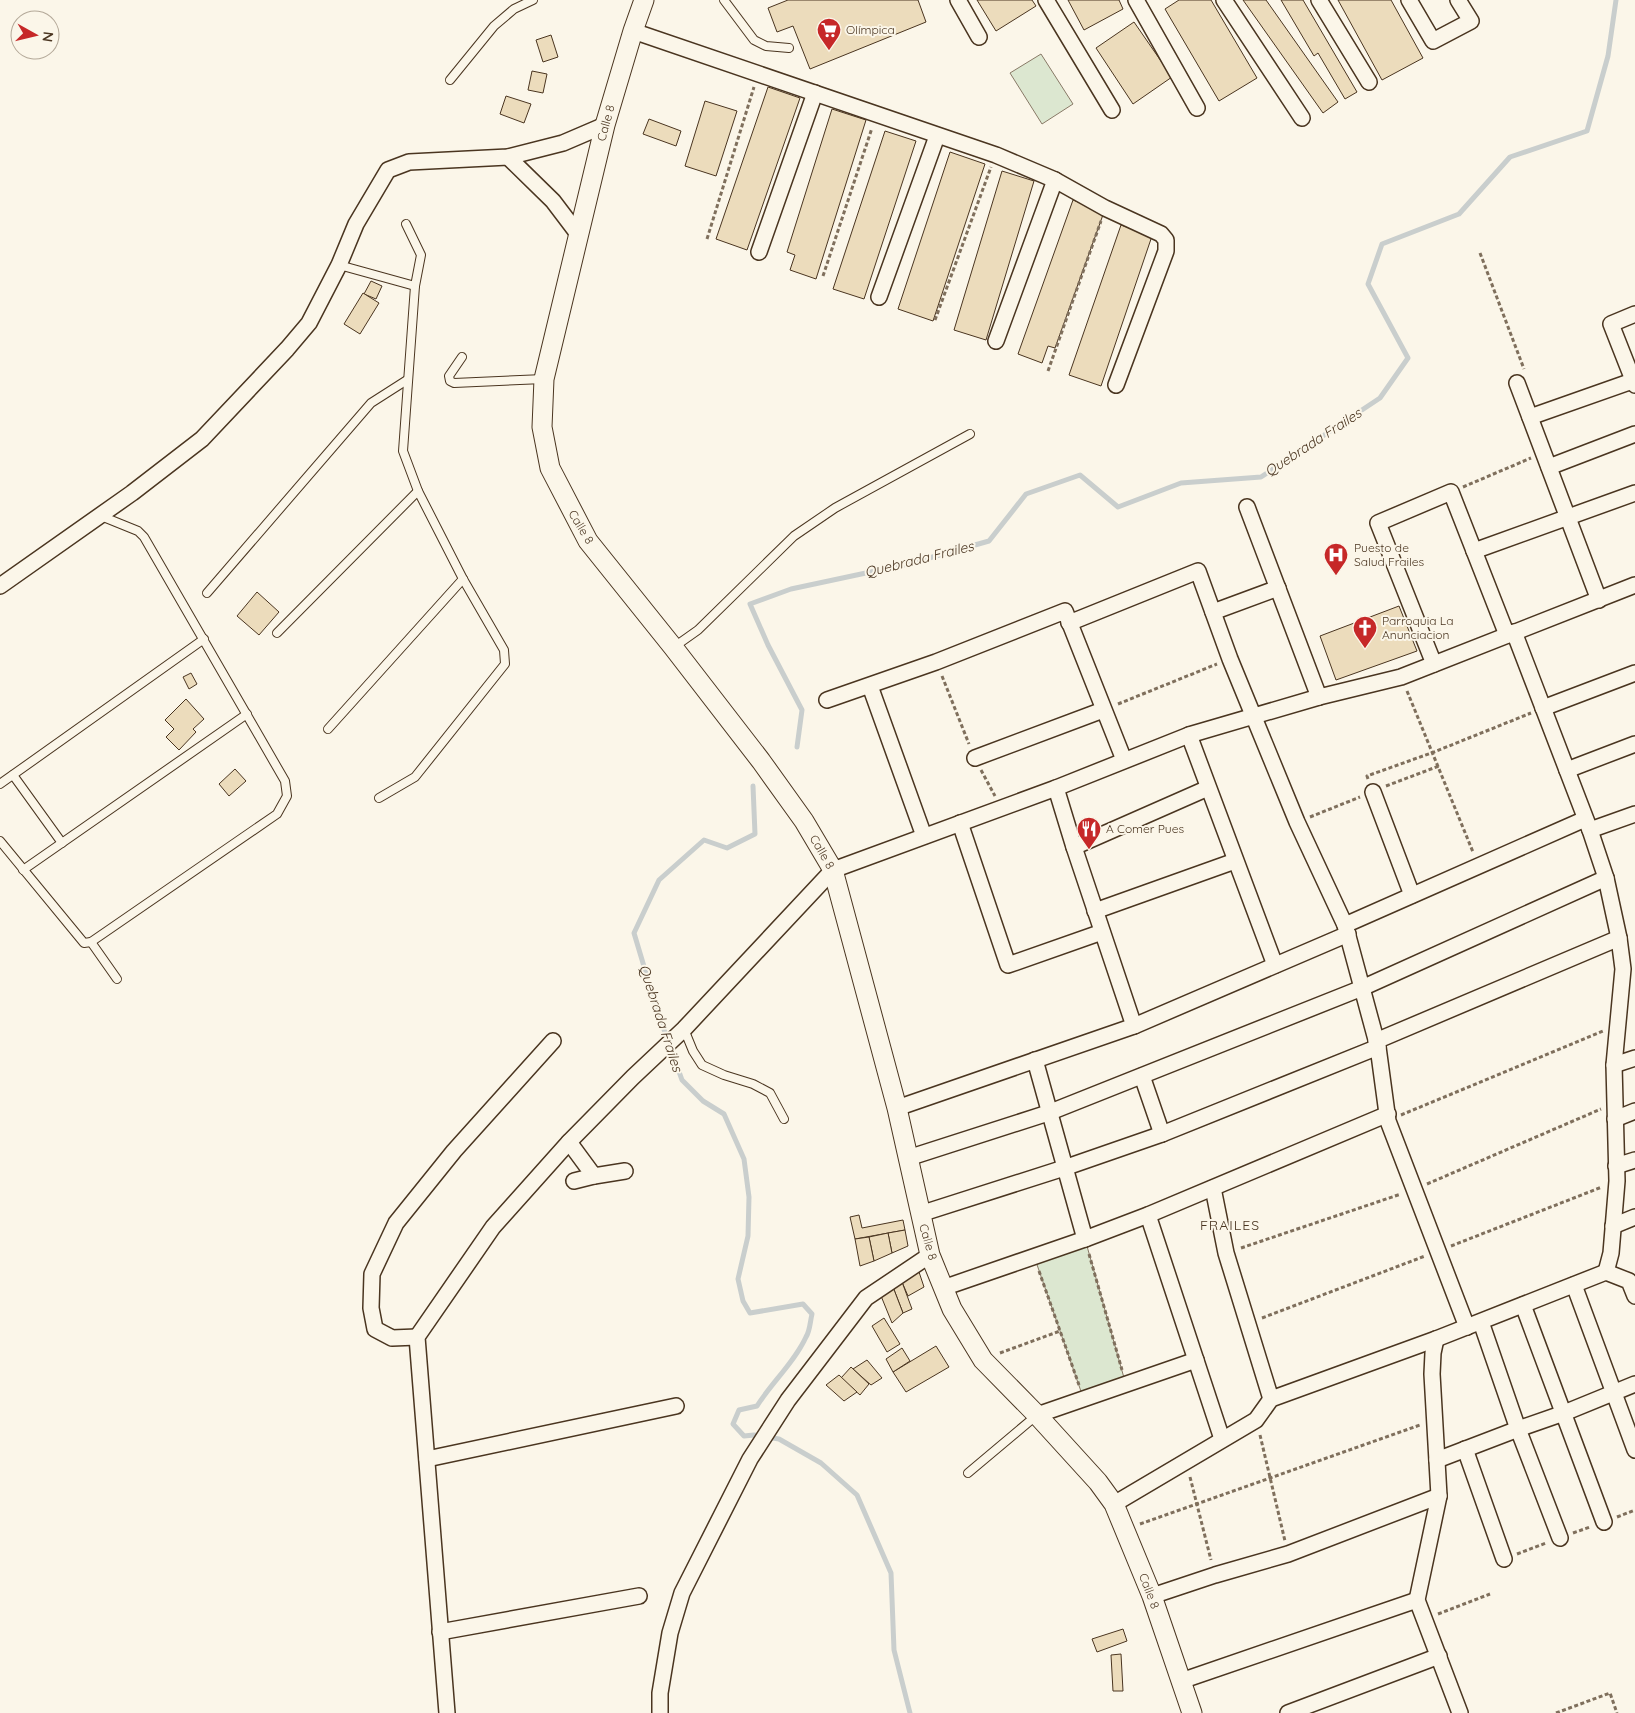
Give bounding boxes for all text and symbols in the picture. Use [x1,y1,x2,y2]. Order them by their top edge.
north arrow [10,10,60,60]
supermarket icon: Olímpica [816,17,842,51]
place label: Olímpica [846,22,895,37]
text: N [38,30,58,43]
street label: Calle 8 [593,103,618,143]
water label: Quebrada Frailes [1261,403,1366,480]
street label: Calle 8 [565,507,597,546]
water label: Quebrada Frailes [863,536,977,581]
place label: Puesto de Salud Frailes [1354,540,1425,569]
hospital icon: Puesto de Salud Frailes [1323,542,1349,576]
place label: Parroquia La Anunciacion [1382,613,1453,642]
church icon: Parroquia La Anunciacion [1352,615,1378,649]
restaurant icon: A Comer Pues [1076,816,1102,850]
place label: A Comer Pues [1106,821,1184,836]
street label: Calle 8 [807,832,838,872]
water label: Quebrada Frailes [635,962,687,1075]
district label: FRAILES [1200,1216,1260,1234]
street label: Calle 8 [916,1222,941,1262]
street label: Calle 8 [1136,1571,1163,1611]

